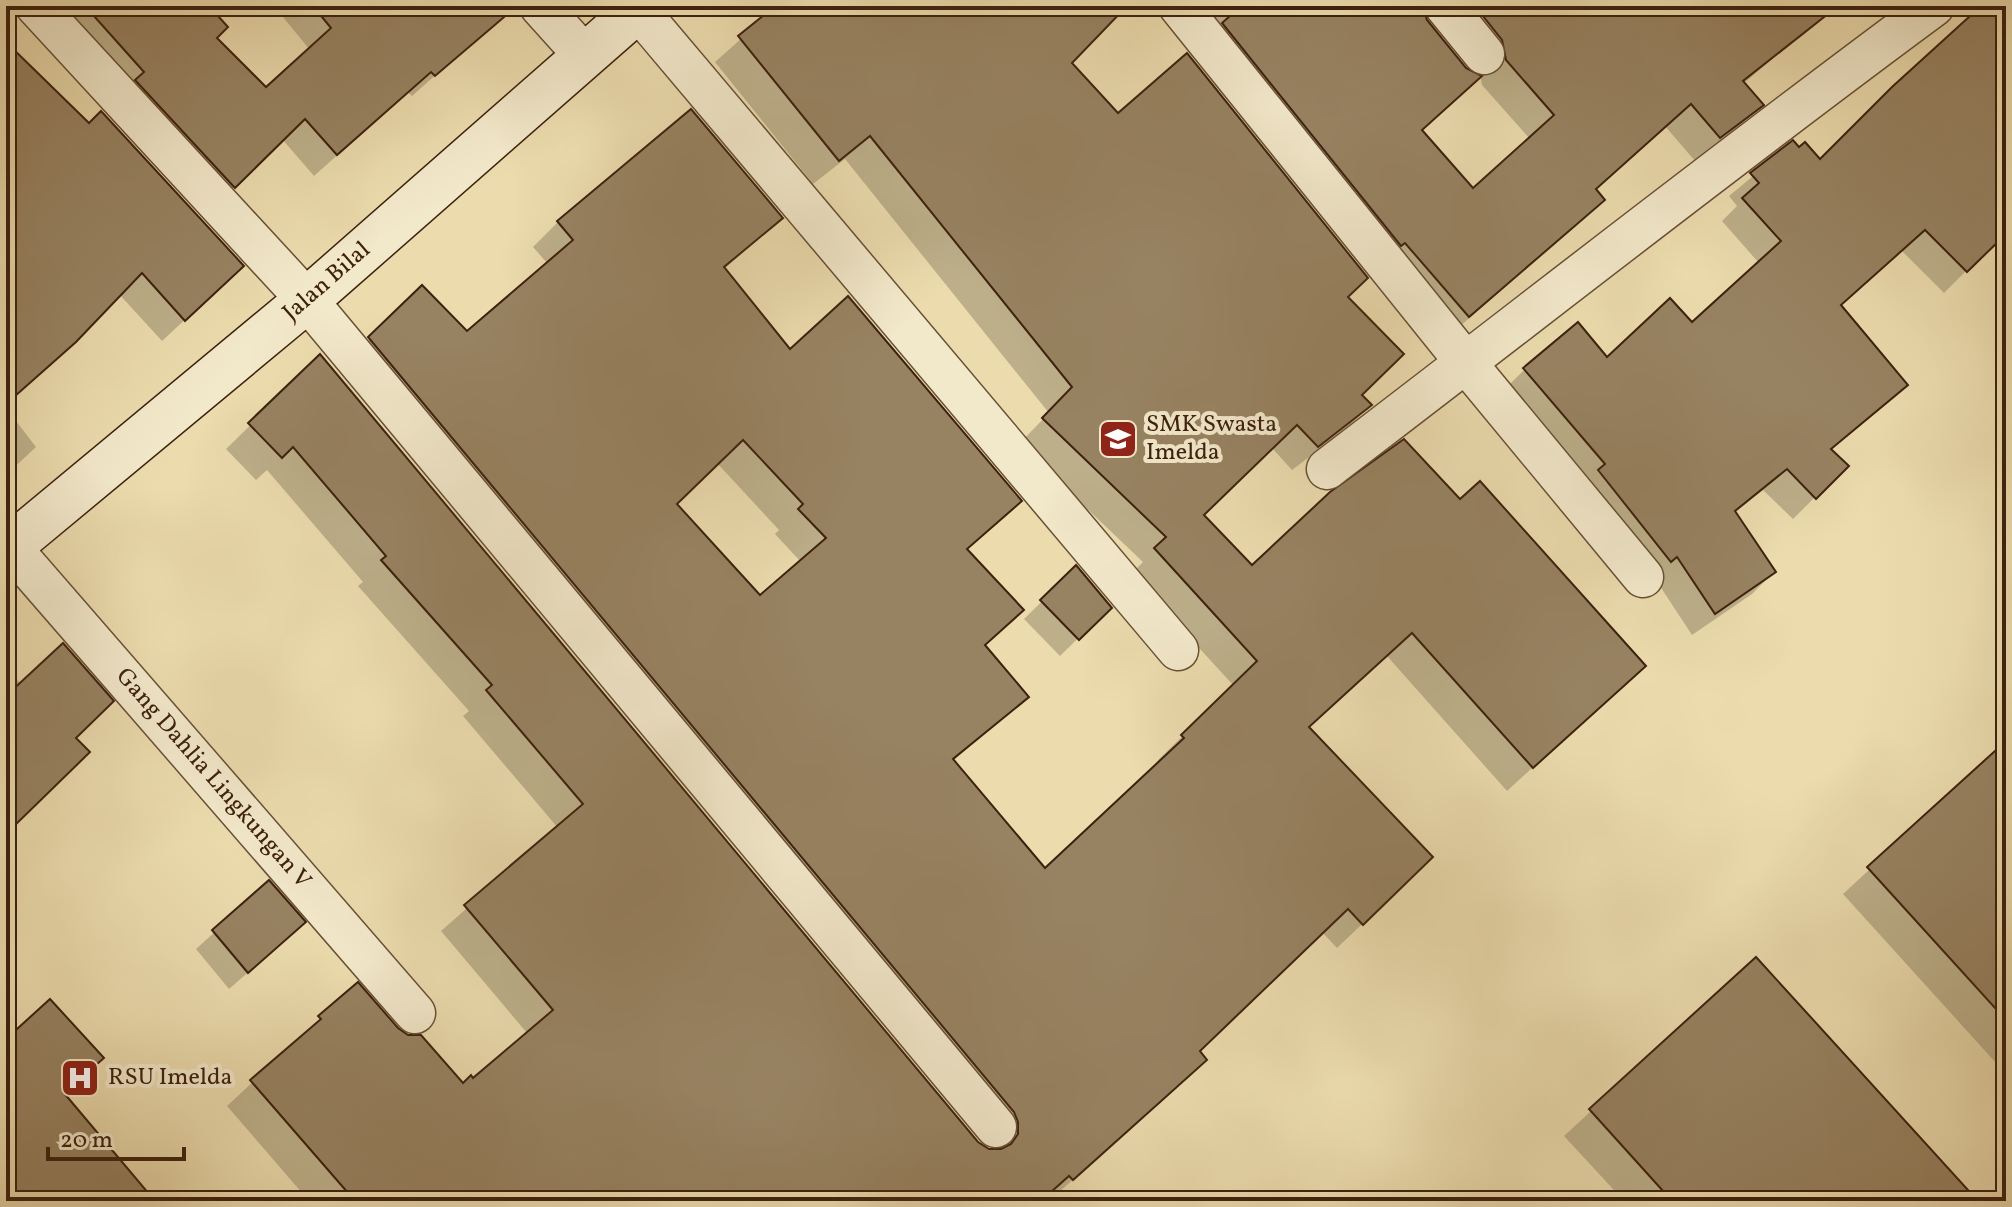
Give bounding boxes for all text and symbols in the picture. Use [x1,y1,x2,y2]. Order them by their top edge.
street label: Jalan Bilal [276,234,378,330]
place label: SMK Swasta Imelda [1146,408,1277,470]
school or university icon: SMK Swasta Imelda [1097,418,1139,460]
street label: Gang Dahlia Lingkungan V [107,661,319,897]
hospital icon: RSU Imelda [59,1057,101,1099]
place label: RSU Imelda [108,1061,232,1095]
scale bar [48,1111,184,1161]
text: 20 m [60,1124,113,1158]

